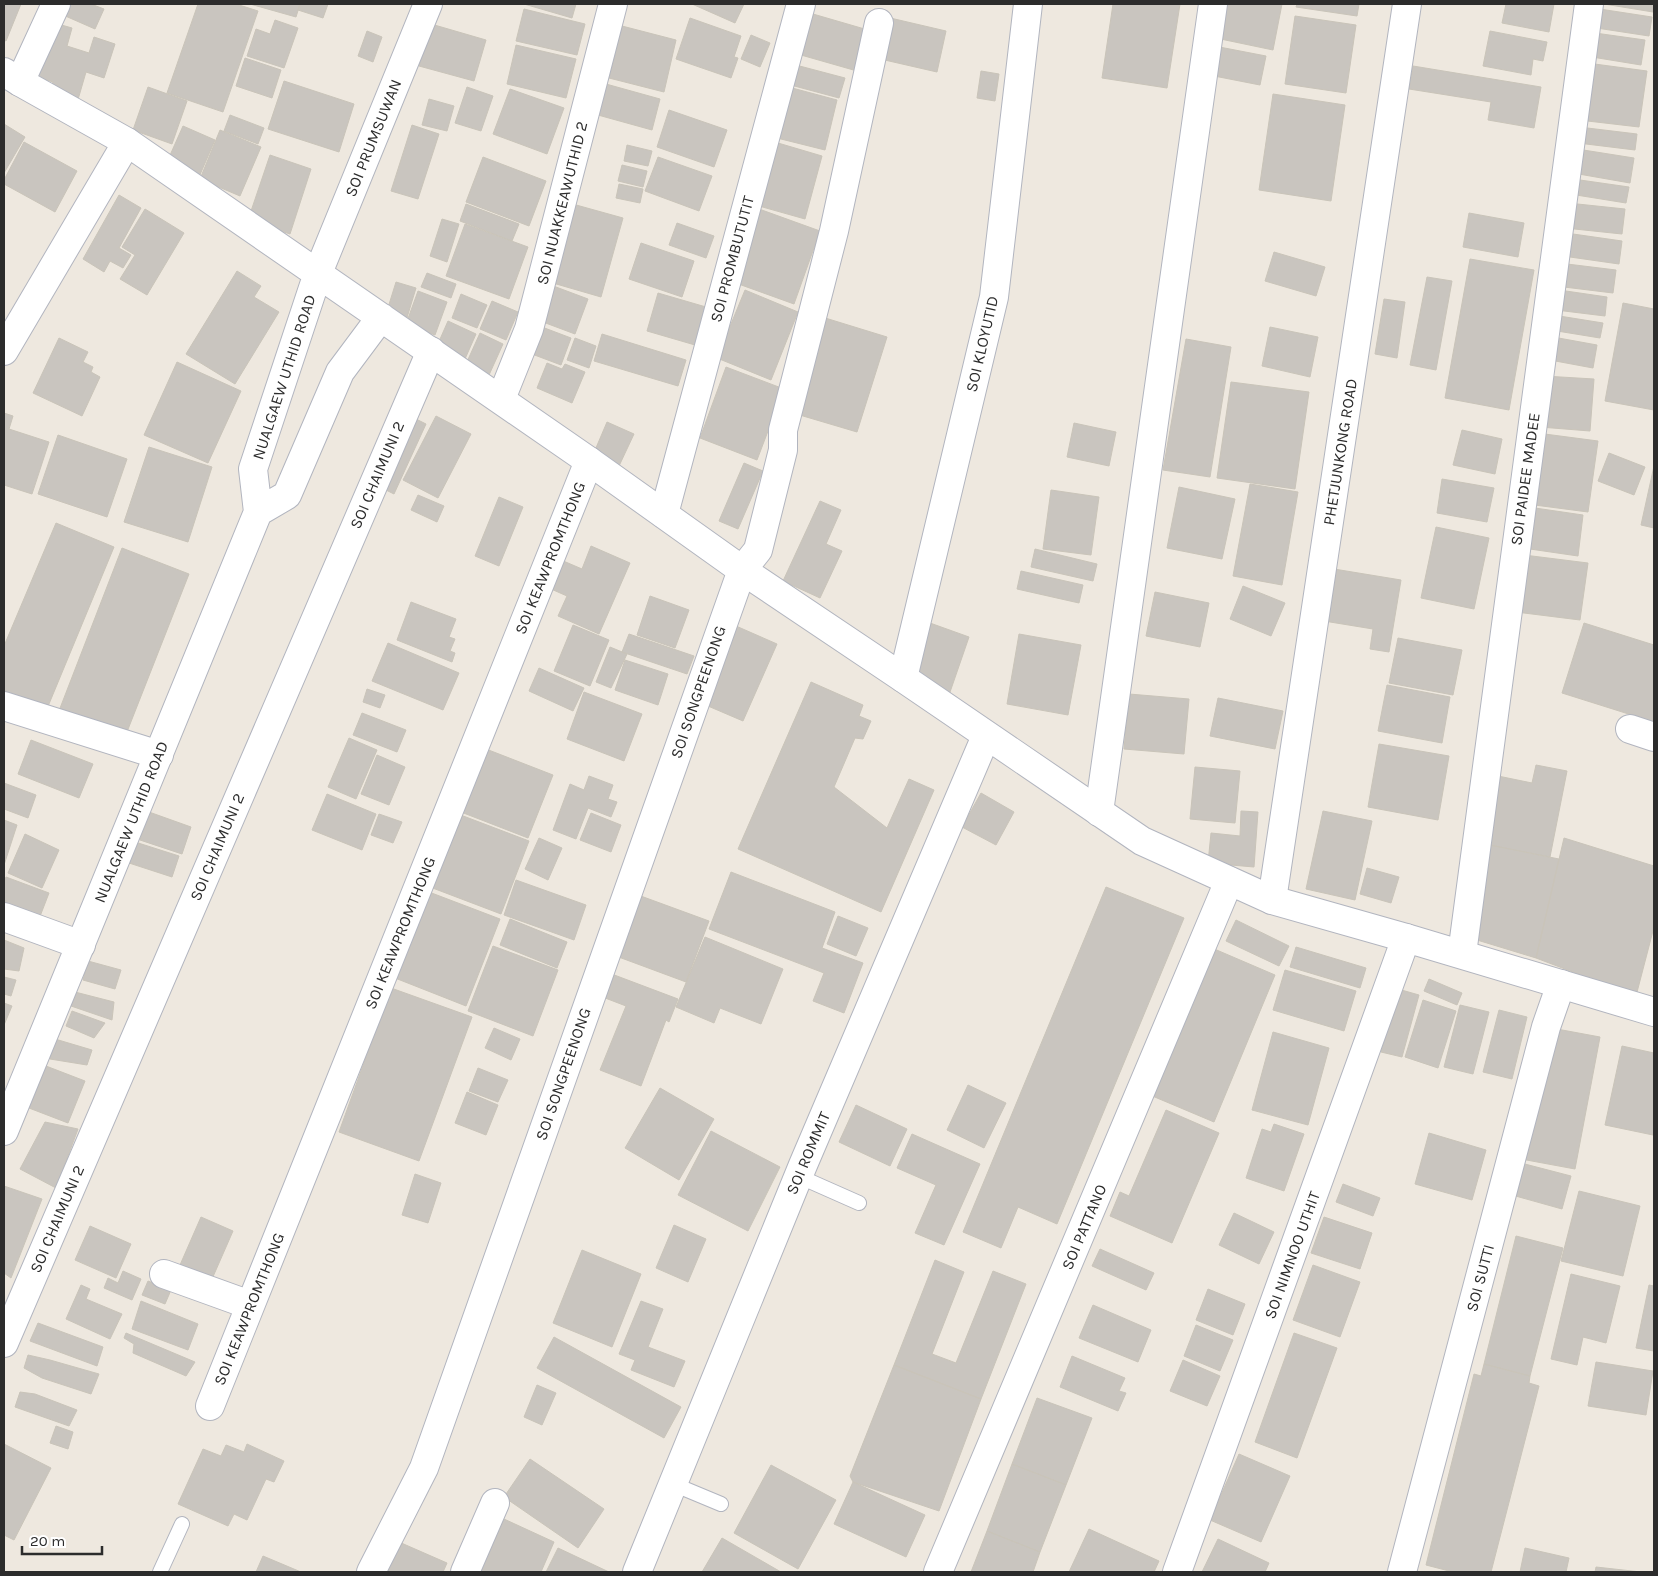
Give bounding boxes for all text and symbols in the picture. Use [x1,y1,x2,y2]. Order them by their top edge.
street label: SOI PRUMSUWAN [341,76,405,200]
street label: SOI NUAKKEAWUTHID 2 [533,119,591,287]
street label: SOI PROMBUTUTIT [706,194,758,324]
street label: NUALGAEW UTHID ROAD [248,292,320,462]
street label: SOI KLOYUTID [962,294,1002,394]
street label: PHETJUNKONG ROAD [1319,377,1361,527]
street label: SOI PAIDEE MADEE [1506,411,1544,547]
street label: SOI CHAIMUNI 2 [346,418,408,532]
street label: SOI KEAWPROMTHONG [511,479,589,637]
street label: SOI SONGPEENONG [666,623,730,761]
street label: NUALGAEW UTHID ROAD [90,738,172,906]
street label: SOI CHAIMUNI 2 [186,790,248,904]
street label: SOI KEAWPROMTHONG [361,854,439,1012]
street label: SOI SONGPEENONG [531,1005,595,1143]
street label: SOI ROMMIT [782,1109,834,1197]
street label: SOI CHAIMUNI 2 [26,1162,88,1276]
street label: SOI PATTANO [1058,1181,1110,1273]
street label: SOI NIMNOO UTHIT [1260,1189,1324,1321]
street label: SOI KEAWPROMTHONG [210,1230,288,1388]
street label: SOI SUTTI [1462,1242,1498,1314]
scale bar [22,1524,102,1556]
text: 20 m [30,1532,65,1550]

